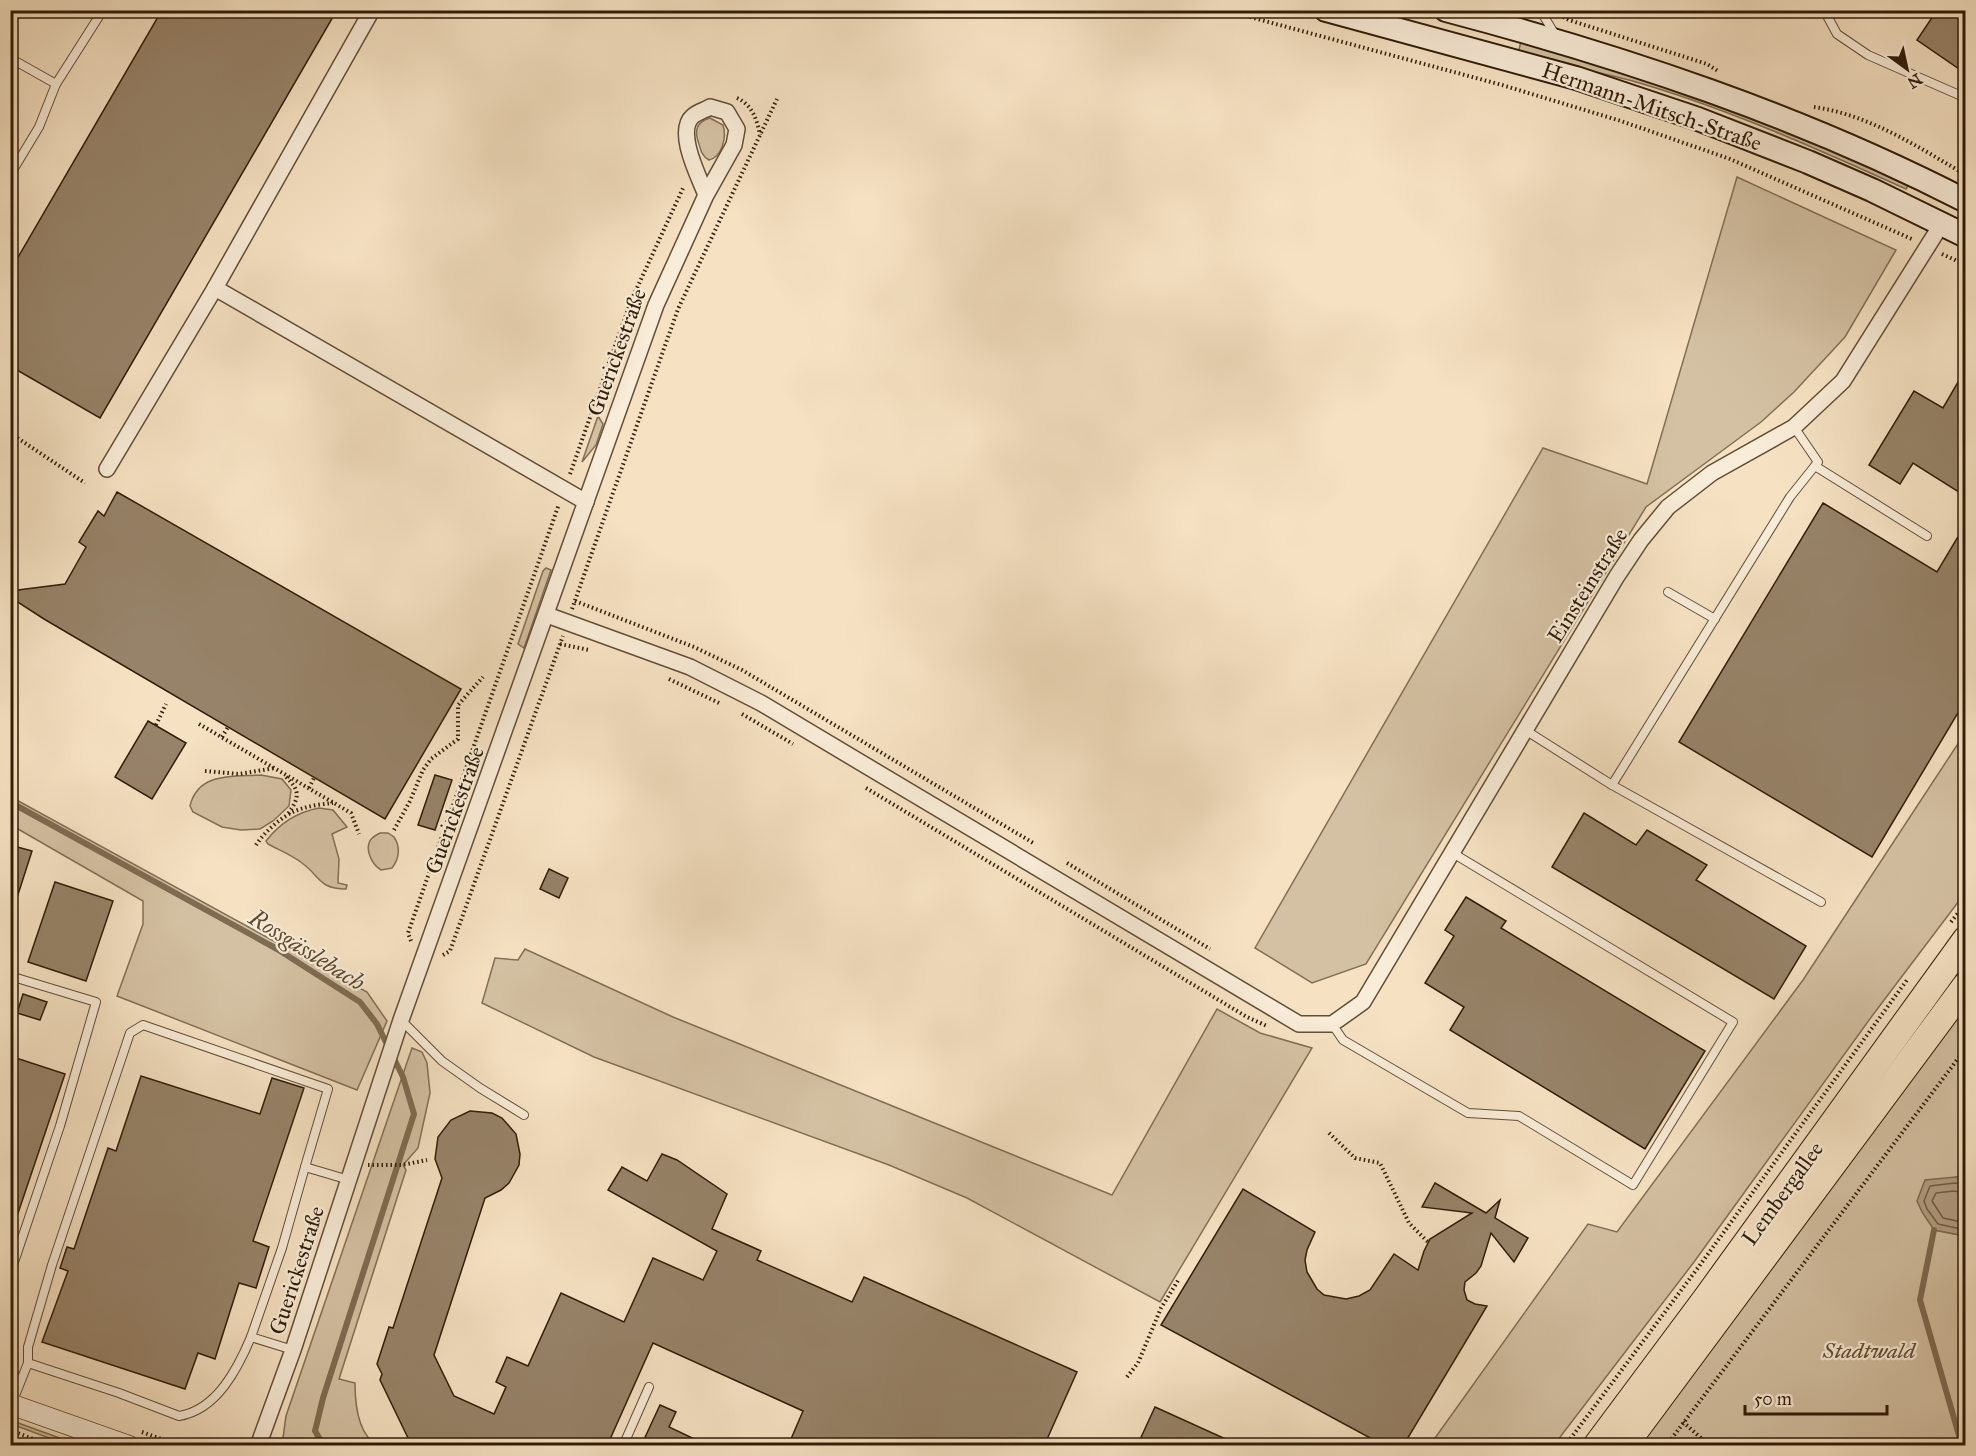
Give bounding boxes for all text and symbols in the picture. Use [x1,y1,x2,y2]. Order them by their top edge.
north arrow [1877,39,1937,99]
street label: Hermann-Mitsch-Straße [1539,56,1765,157]
text: N [1904,69,1926,93]
street label: Guerickestraße [581,285,652,420]
street label: Einsteinstraße [1541,523,1633,648]
street label: Guerickestraße [419,743,490,878]
water label: Rossgässlebach [243,902,371,998]
street label: Lembergallee [1736,1136,1829,1250]
street label: Guerickestraße [263,1202,330,1338]
park label: Stadtwald [1822,1337,1917,1364]
scale bar [1745,1378,1888,1416]
text: 50 m [1754,1388,1792,1410]

